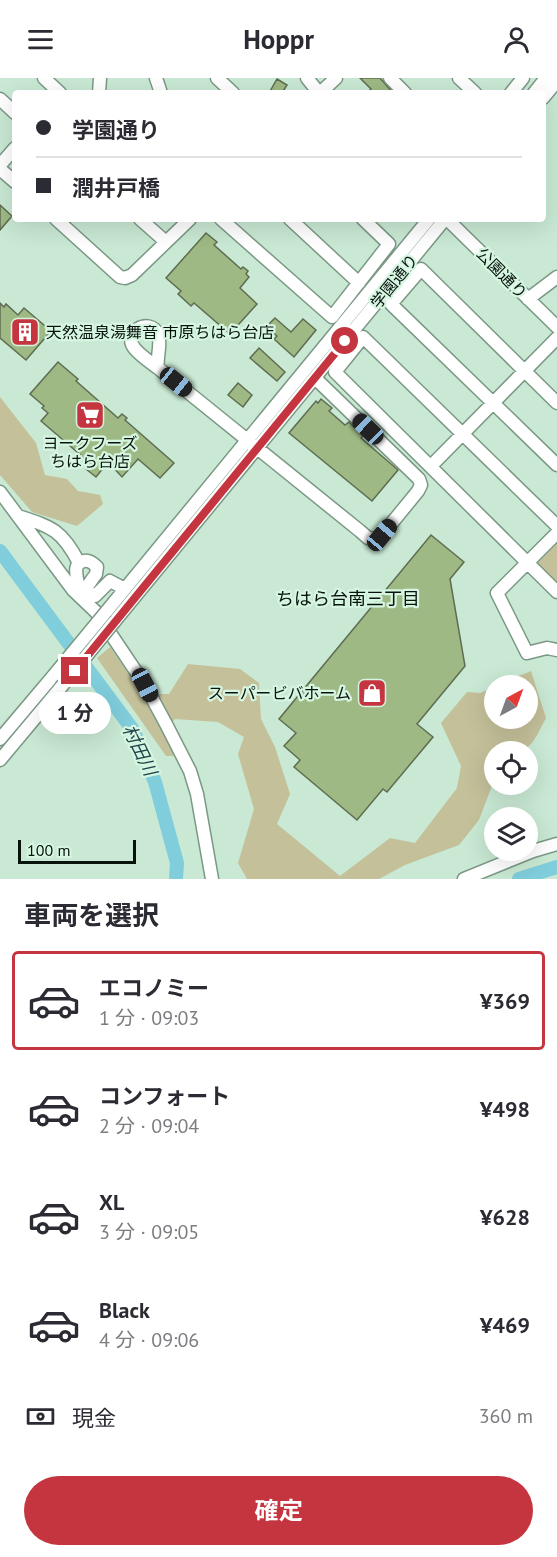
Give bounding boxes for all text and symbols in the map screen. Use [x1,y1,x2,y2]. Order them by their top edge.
text: Hoppr [243,22,314,56]
icon: menu [24,23,57,56]
icon: person [500,23,533,56]
text: 学園通り [72,116,160,144]
text: 潤井戸橋 [72,174,160,202]
street label: 公園通り [472,243,532,303]
street label: 学園通り [366,250,422,312]
building icon: 天然温泉湯舞音 市原ちはら台店 [9,316,41,348]
place label: 天然温泉湯舞音 市原ちはら台店 [46,322,274,342]
route start [331,327,358,354]
car [156,364,196,400]
supermarket icon: ヨークフーズ ちはら台店 [74,399,106,431]
car [349,410,387,448]
place label: ヨークフーズ ちはら台店 [42,433,138,471]
car [364,515,400,555]
district label: ちはら台南三丁目 [276,587,420,610]
route end [61,657,88,684]
car [129,665,161,705]
north arrow [484,675,538,729]
map controls [484,675,538,861]
shop icon: スーパービバホーム [356,677,388,709]
place label: スーパービバホーム [208,683,351,703]
callout: 1 分 [39,692,111,734]
text: 1 分 [57,700,93,726]
water label: 村田川 [118,721,163,781]
button: locate [484,741,538,795]
button: layers [484,807,538,861]
scale bar [18,837,136,864]
text: 100 m [27,840,70,860]
text: 車両を選択 [24,898,159,932]
icon: car [27,974,81,1028]
text: エコノミー [99,974,209,1002]
text: ¥369 [480,987,530,1015]
text: 1 分 · 09:03 [99,1005,199,1031]
icon: car [27,1082,81,1136]
text: コンフォート [99,1082,230,1110]
text: ¥498 [480,1095,530,1123]
text: 2 分 · 09:04 [99,1113,199,1139]
text: XL [99,1188,124,1216]
icon: car [27,1190,81,1244]
text: ¥628 [480,1203,530,1231]
text: 3 分 · 09:05 [99,1219,199,1245]
text: Black [99,1296,150,1324]
icon: car [27,1298,81,1352]
text: ¥469 [480,1311,530,1339]
text: 4 分 · 09:06 [99,1327,199,1353]
icon: cash [24,1400,57,1433]
text: 360 m [479,1403,533,1429]
text: 現金 [72,1404,116,1432]
button: 確定 [24,1476,533,1545]

